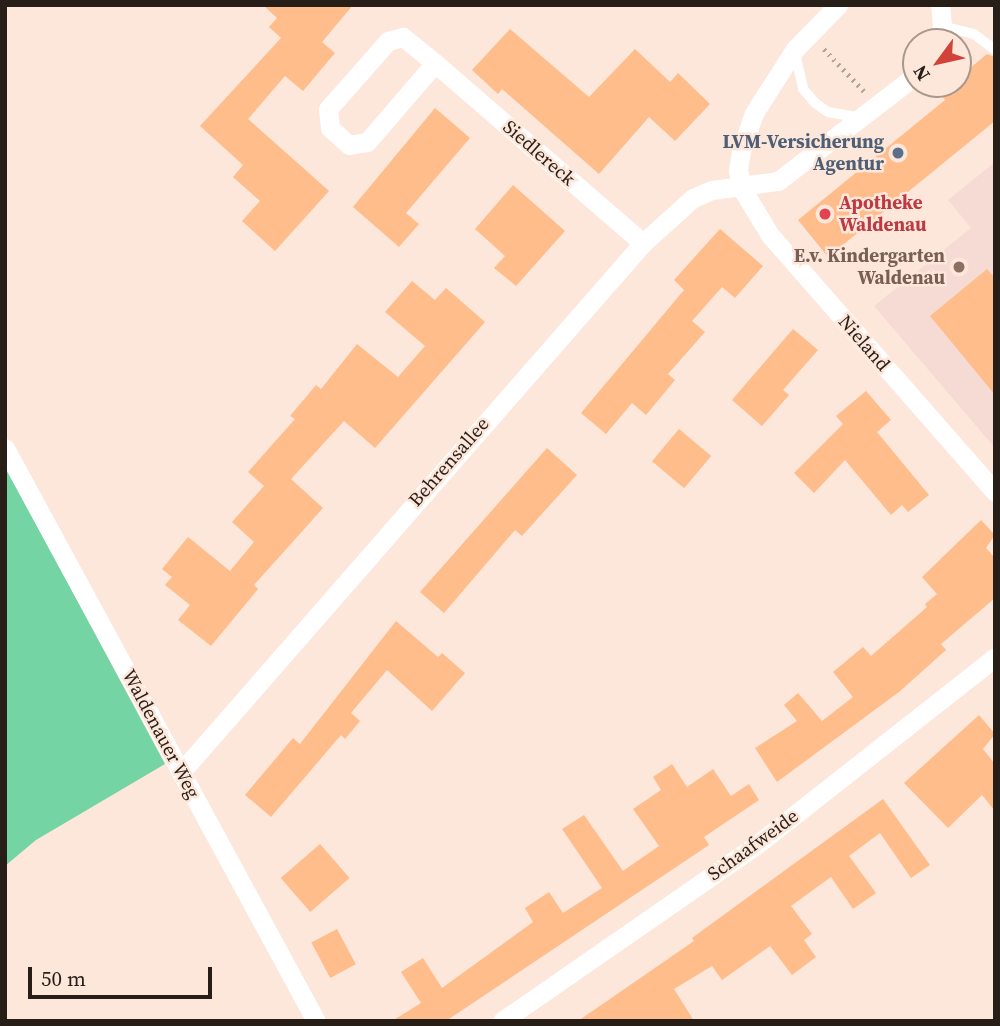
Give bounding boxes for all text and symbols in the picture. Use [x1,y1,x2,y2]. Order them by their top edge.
north arrow [902,28,972,98]
text: N [906,60,936,86]
street label: Siedlereck [498,115,580,191]
place label: LVM-Versicherung Agentur [722,131,884,175]
marker: LVM-Versicherung Agentur [890,145,906,161]
place label: Apotheke Waldenau [839,192,926,236]
marker: Apotheke Waldenau [817,206,833,222]
place label: E.v. Kindergarten Waldenau [794,245,945,289]
marker: E.v. Kindergarten Waldenau [951,259,967,275]
street label: Nieland [834,310,894,376]
street label: Behrensallee [404,413,494,511]
street label: Waldenauer Weg [117,665,205,803]
street label: Schaafweide [703,805,803,885]
scale bar [32,953,215,997]
text: 50 m [41,964,86,993]

